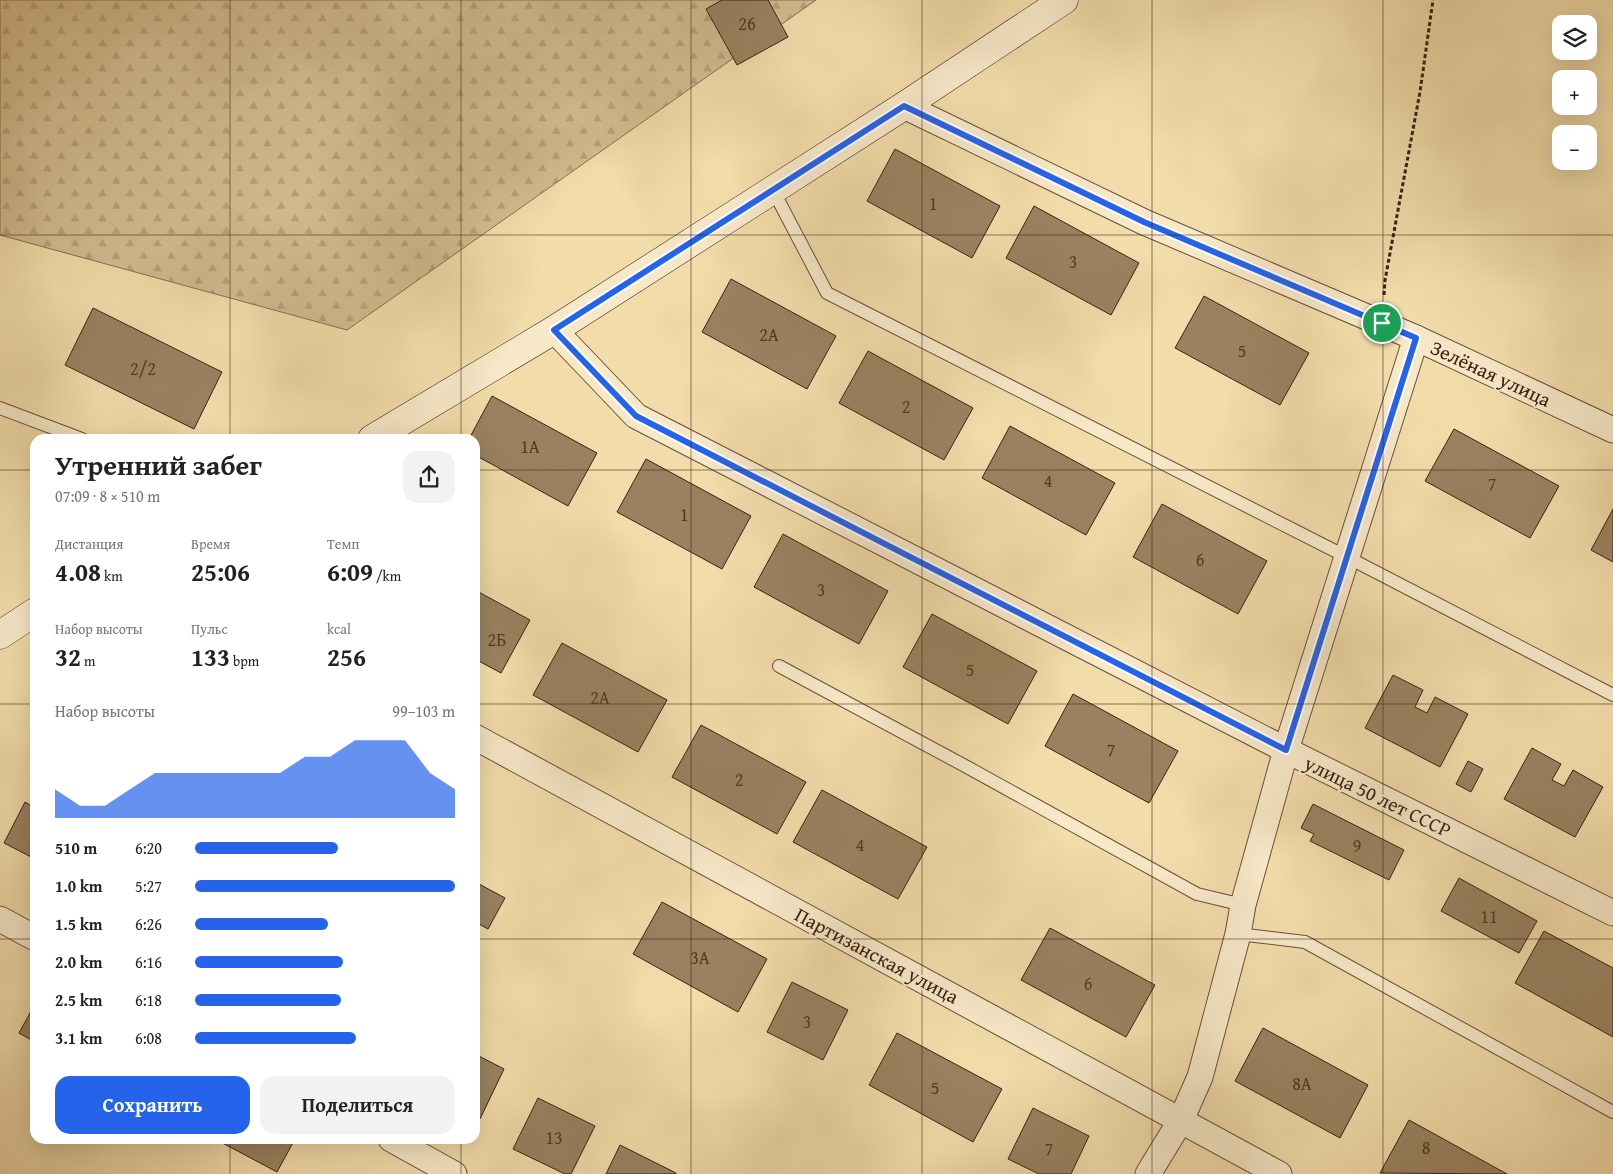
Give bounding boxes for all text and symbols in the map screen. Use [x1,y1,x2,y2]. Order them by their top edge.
house number: 26 [738,10,756,37]
map controls [1552,15,1597,170]
button: layers [1552,15,1597,60]
button: + [1552,70,1597,115]
button: − [1552,125,1597,170]
house number: 1 [929,190,937,217]
house number: 3 [1069,248,1077,275]
pin [1361,302,1403,344]
icon: arrive [1368,309,1396,337]
house number: 2А [759,321,779,348]
street label: Зелёная улица [1426,332,1556,414]
house number: 5 [1238,337,1246,364]
house number: 2/2 [130,355,156,382]
house number: 2 [902,393,910,420]
house number: 1А [520,433,540,460]
text: Утренний забег [55,444,262,485]
button: share [403,451,455,503]
house number: 4 [1044,467,1052,494]
house number: 7 [1488,470,1496,497]
text: 07:09 · 8 × 510 m [55,484,160,508]
house number: 1 [680,501,688,528]
text: Дистанция [55,534,123,554]
text: Время [191,534,230,554]
text: Темп [327,534,359,554]
house number: 6 [1196,546,1204,573]
text: 4.08 [55,554,101,590]
text: 25:06 [191,554,250,590]
text: 6:09 [327,554,373,590]
text: km [101,566,123,586]
text: /km [373,566,401,586]
house number: 3 [817,576,825,603]
text: Набор высоты [55,619,142,639]
text: Пульс [191,619,228,639]
text: kcal [327,619,351,639]
house number: 2Б [488,626,506,653]
text: 32 [55,639,81,675]
text: 133 [191,639,230,675]
text: 256 [327,639,366,675]
text: m [81,651,95,671]
text: bpm [230,651,259,671]
house number: 5 [966,656,974,683]
house number: 2А [590,684,610,711]
text: Набор высоты [55,699,155,723]
text: 99–103 m [392,699,455,723]
house number: 7 [1107,736,1115,763]
street label: улица 50 лет СССР [1299,747,1456,844]
house number: 2 [735,766,743,793]
house number: 4 [856,831,864,858]
house number: 9 [1353,832,1361,859]
text: 510 m [55,836,97,860]
text: 6:20 [135,836,162,860]
text: 1.0 km [55,874,102,898]
text: 5:27 [135,874,162,898]
street label: Партизанская улица [790,899,965,1011]
house number: 11 [1480,903,1498,930]
text: 1.5 km [55,912,102,936]
text: 6:26 [135,912,162,936]
house number: 3А [690,944,710,971]
text: 2.0 km [55,950,102,974]
text: 6:16 [135,950,162,974]
house number: 6 [1084,970,1092,997]
text: 2.5 km [55,988,102,1012]
text: 6:18 [135,988,162,1012]
house number: 3 [803,1008,811,1035]
text: 3.1 km [55,1026,102,1050]
text: 6:08 [135,1026,162,1050]
house number: 8А [1292,1070,1312,1097]
house number: 5 [931,1074,939,1101]
button: Сохранить [55,1076,250,1134]
button: Поделиться [260,1076,455,1134]
house number: 13 [545,1124,563,1151]
house number: 8 [1422,1134,1430,1161]
house number: 7 [1045,1135,1053,1162]

